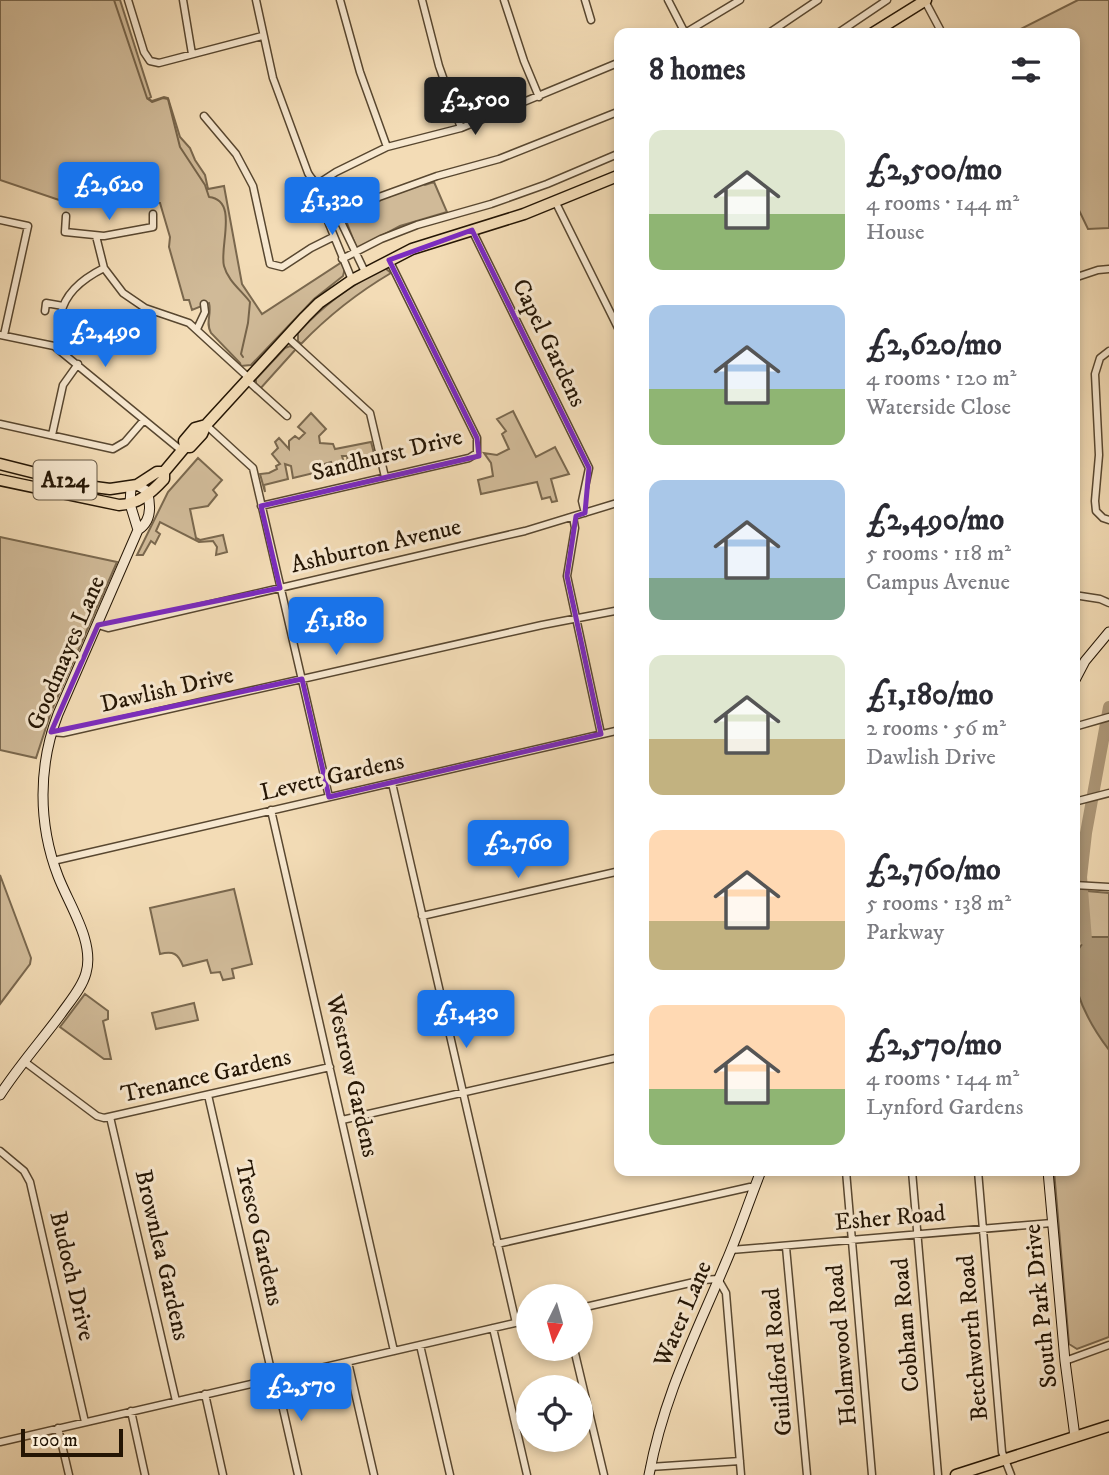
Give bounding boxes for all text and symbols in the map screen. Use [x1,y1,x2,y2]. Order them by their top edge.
icon: filters [1007,51,1045,89]
text: 8 homes [649,52,746,89]
pin: £2,500 [418,78,532,137]
text: £2,500 [440,85,510,114]
text: £2,500/mo [866,152,1002,189]
icon: home [705,158,789,242]
pin: £2,620 [52,162,166,222]
text: £2,620 [74,170,144,199]
pin: £1,320 [275,177,389,237]
text: £1,320 [301,185,363,214]
text: 4 rooms · 144 m² [866,189,1019,218]
text: House [866,218,924,247]
street label: Capel Gardens [505,274,593,412]
pin: £2,490 [48,310,162,369]
text: £2,490 [69,317,141,346]
text: £2,620/mo [866,327,1002,364]
icon: home [705,333,789,417]
text: 4 rooms · 120 m² [866,364,1017,393]
text: Waterside Close [866,393,1011,422]
street label: Sandhurst Drive [308,422,466,488]
road number: A124 [34,460,96,500]
text: £2,490/mo [866,502,1004,539]
icon: home [705,508,789,592]
street label: Ashburton Avenue [288,512,464,580]
text: 5 rooms · 118 m² [866,539,1011,568]
text: Campus Avenue [866,568,1010,597]
street label: Goodmayes Lane [20,571,112,735]
pin: £1,180 [279,598,393,657]
text: £1,180 [305,605,367,634]
street label: Dawlish Drive [98,660,236,720]
text: £1,180/mo [866,677,993,714]
icon: home [705,683,789,767]
text: 2 rooms · 56 m² [866,714,1006,743]
text: Dawlish Drive [866,743,996,772]
street label: Levett Gardens [257,746,407,808]
pin: £2,760 [461,820,575,880]
text: £2,760 [484,828,552,857]
text: £2,760/mo [866,852,1001,889]
icon: home [705,858,789,942]
text: 5 rooms · 138 m² [866,889,1011,918]
text: Parkway [866,918,944,947]
pin: £1,430 [409,990,523,1050]
street label: Westrow Gardens [319,991,385,1160]
text: £1,430 [433,998,499,1027]
text: £2,570/mo [866,1027,1002,1064]
icon: home [705,1033,789,1117]
street label: Trenance Gardens [118,1042,294,1110]
text: 4 rooms · 144 m² [866,1064,1019,1093]
text: Lynford Gardens [866,1093,1023,1122]
street label: Tresco Gardens [228,1157,290,1309]
street label: Brownlea Gardens [128,1167,196,1343]
street label: Esher Road [833,1198,947,1238]
street label: Budoch Drive [43,1208,101,1344]
street label: South Park Drive [1017,1222,1065,1389]
street label: Betchworth Road [951,1254,995,1422]
street label: Water Lane [647,1256,719,1372]
street label: Cobham Road [885,1257,927,1393]
street label: Holmwood Road [820,1263,864,1427]
north arrow [516,1284,593,1362]
map controls [516,1284,593,1452]
street label: Guildford Road [757,1287,799,1437]
pin: £2,570 [244,1364,358,1423]
text: £2,570 [266,1371,336,1400]
button: locate [516,1375,593,1452]
scale bar [21,1426,122,1458]
text: 100 m [32,1429,78,1452]

